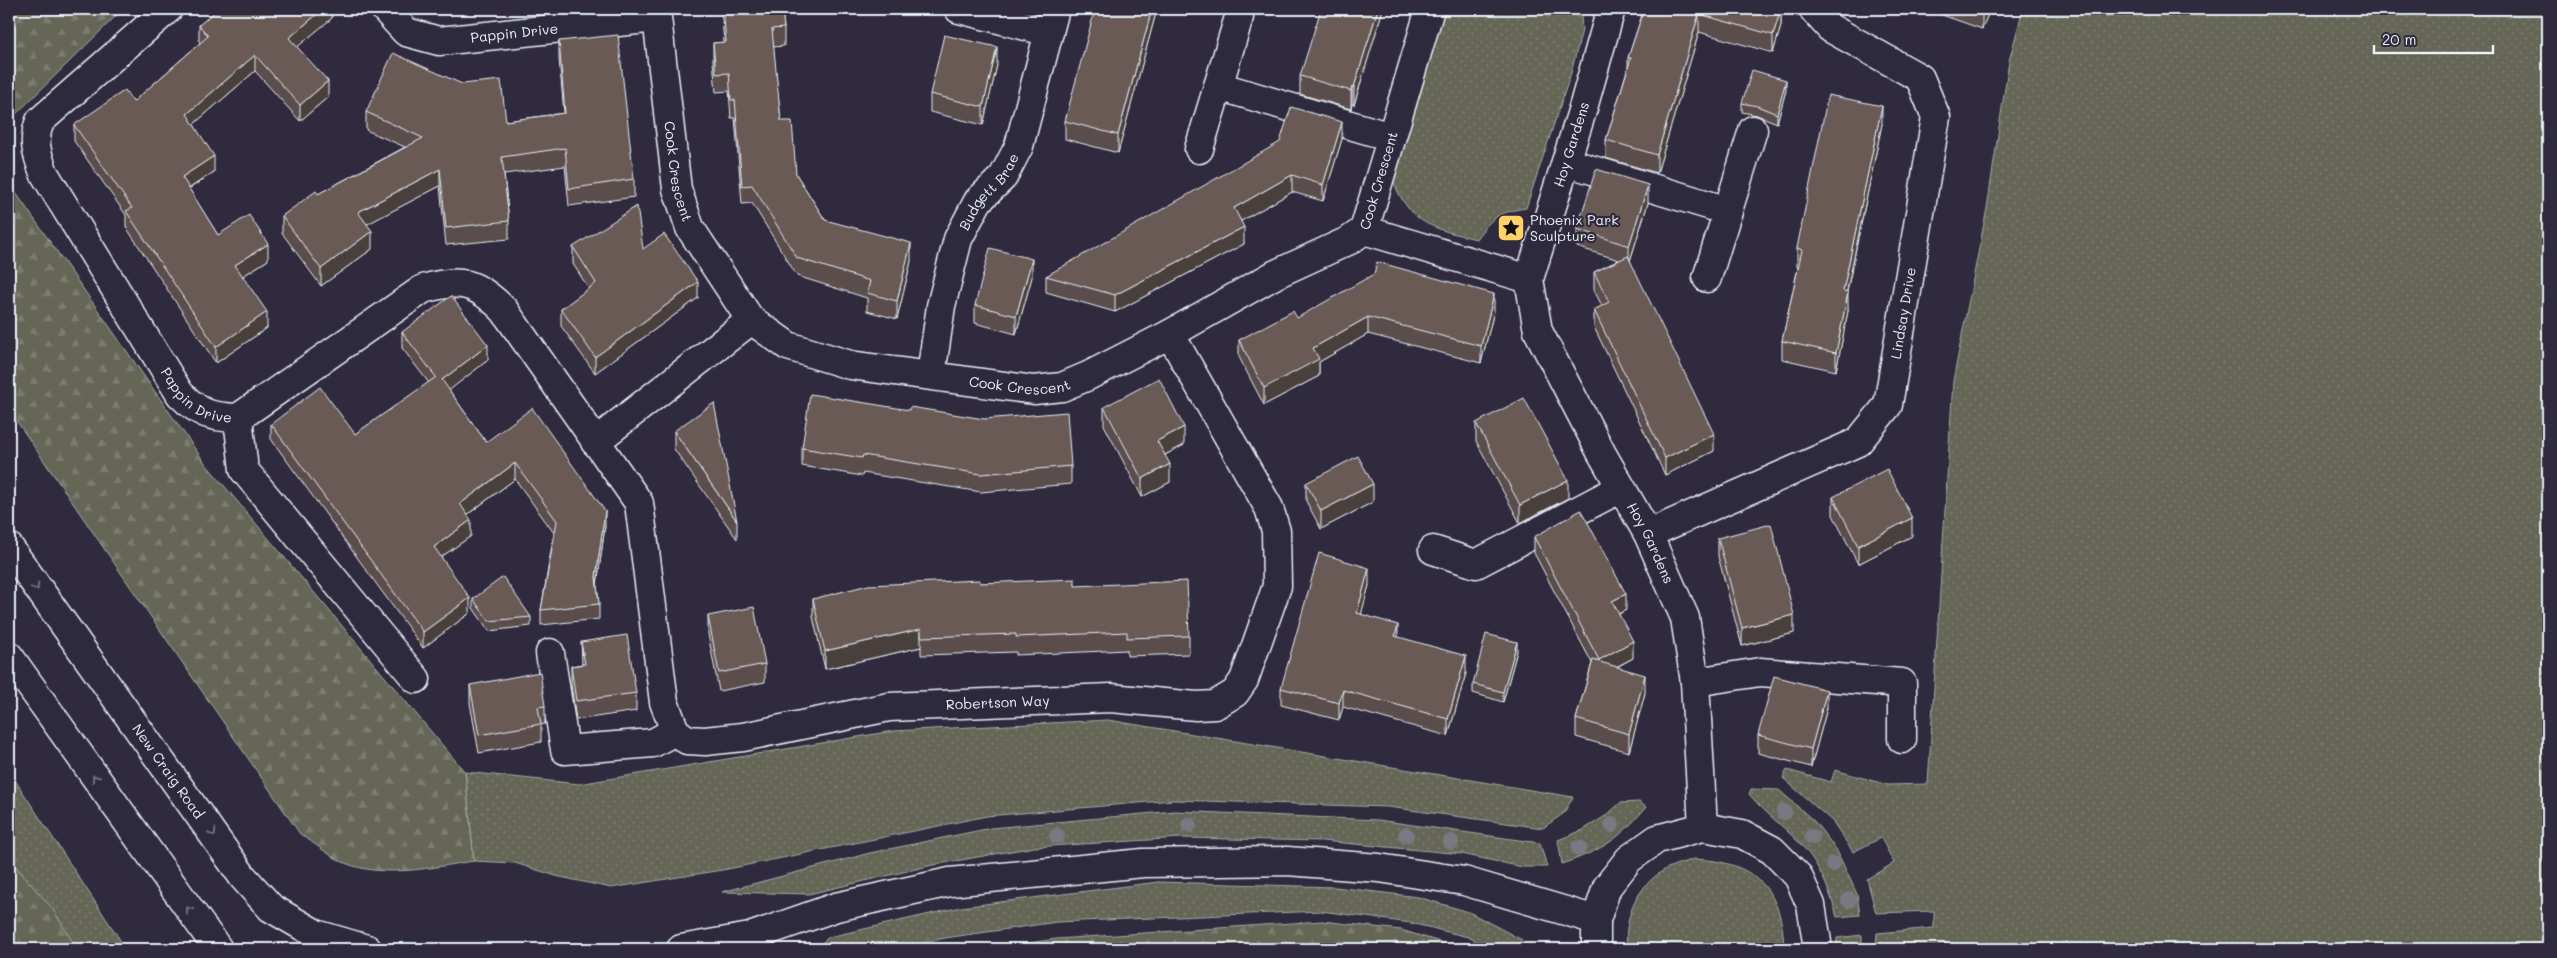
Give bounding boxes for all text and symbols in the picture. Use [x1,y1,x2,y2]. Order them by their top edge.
street label: Pappin Drive [469,18,559,47]
scale bar [2374,22,2493,54]
text: 20 m [2382,29,2416,49]
street label: Hoy Gardens [1549,100,1593,189]
street label: Cook Crescent [660,120,697,224]
street label: Cook Crescent [1355,129,1402,232]
street label: Budgett Brae [954,150,1023,233]
place label: Phoenix Park Sculpture [1530,210,1619,245]
place icon: Phoenix Park Sculpture [1496,213,1526,243]
street label: Lindsay Drive [1886,266,1920,360]
street label: Pappin Drive [157,364,233,427]
street label: Cook Crescent [968,371,1073,399]
street label: Hoy Gardens [1623,499,1679,586]
one-way arrow [30,581,39,591]
street label: Robertson Way [946,690,1050,714]
street label: New Craig Road [128,720,209,822]
one-way arrow [92,774,101,784]
one-way arrow [207,827,216,836]
one-way arrow [187,907,195,916]

